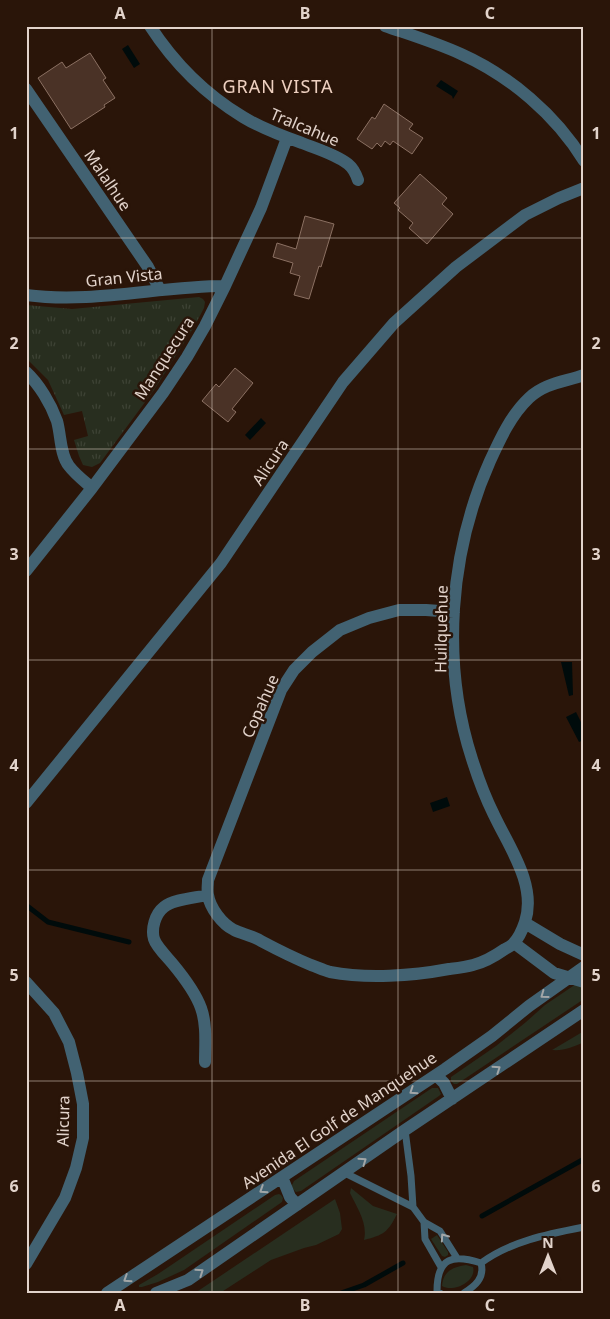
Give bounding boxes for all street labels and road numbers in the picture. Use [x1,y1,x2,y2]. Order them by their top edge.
street label: Tralcahue [267,103,343,151]
street label: Malalhue [79,145,137,215]
street label: Gran Vista [85,262,163,292]
street label: Manquecura [129,312,199,404]
street label: Alicura [247,435,293,489]
street label: Huilquehue [429,585,453,673]
street label: Copahue [236,671,284,741]
street label: Avenida El Golf de Manquehue [237,1046,441,1194]
street label: Alicura [52,1095,74,1147]

